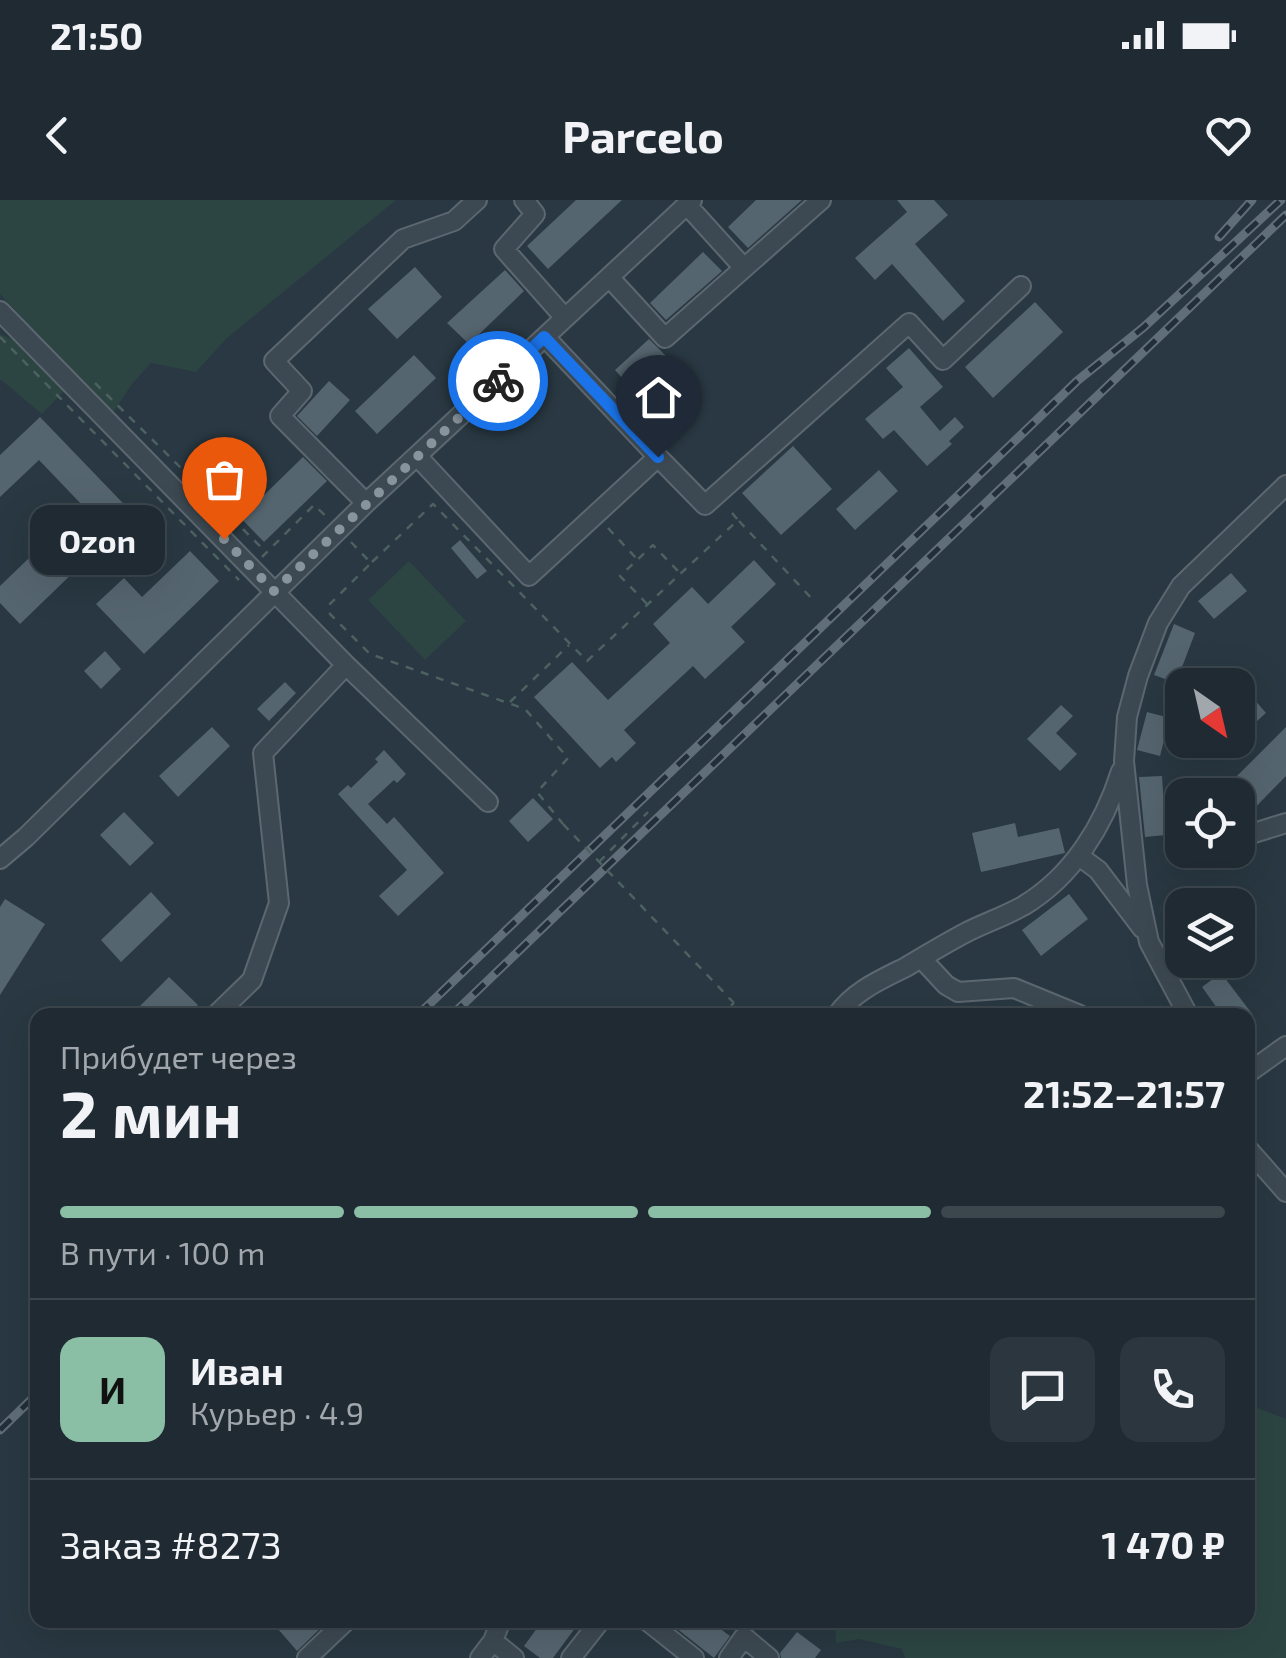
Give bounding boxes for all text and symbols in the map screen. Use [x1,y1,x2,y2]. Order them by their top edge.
text: 21:50 [50,12,143,58]
icon: back [30,108,85,163]
text: Parcelo [562,108,724,162]
icon: heart [1201,108,1256,163]
courier [448,331,548,431]
icon: bike [471,354,526,409]
pin [616,355,701,458]
icon: home [631,370,686,425]
pin [182,437,267,540]
icon: bag [197,452,252,507]
callout: Ozon [29,504,164,574]
text: Ozon [59,521,136,559]
north arrow [1165,668,1255,758]
map controls [1165,668,1255,978]
button: locate [1165,778,1255,868]
button: layers [1165,888,1255,978]
text: Прибудет через [60,1037,297,1075]
text: 21:52–21:57 [1023,1070,1225,1116]
text: 2 мин [60,1073,242,1151]
text: В пути · 100 m [60,1233,265,1271]
button: chat [990,1337,1095,1442]
button: phone [1120,1337,1225,1442]
text: Иван [190,1347,284,1393]
text: И [99,1366,126,1412]
text: Курьер · 4.9 [190,1393,364,1431]
text: Заказ #8273 [60,1521,282,1567]
text: 1 470 ₽ [1101,1521,1225,1567]

